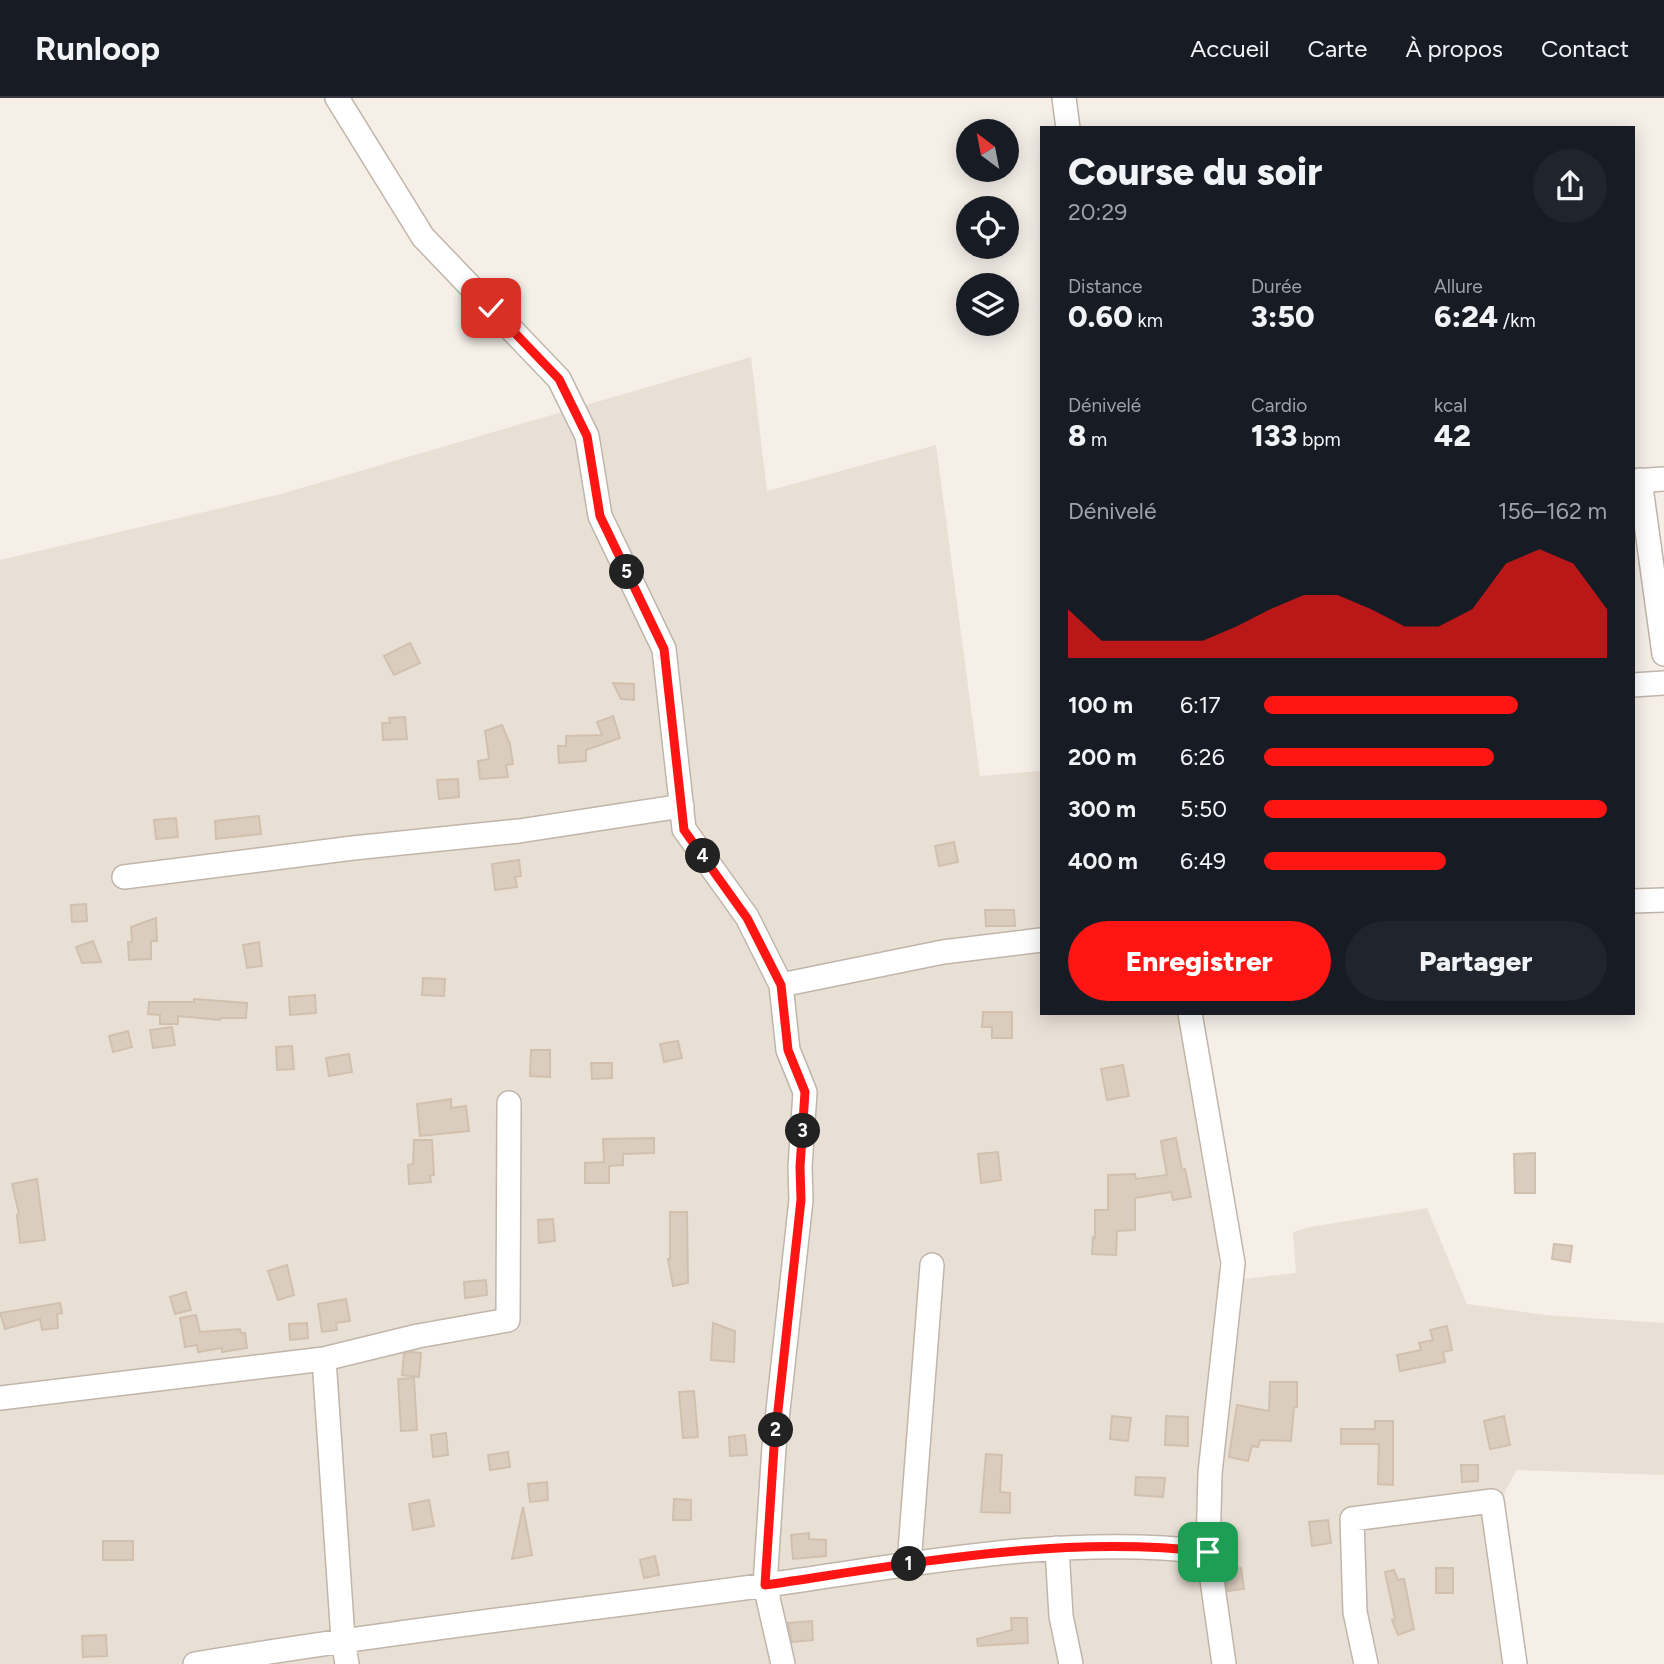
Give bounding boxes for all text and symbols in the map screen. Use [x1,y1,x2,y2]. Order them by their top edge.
text: Runloop [35,29,160,68]
text: Accueil [1190,34,1270,63]
text: Carte [1308,34,1367,63]
text: À propos [1405,34,1503,63]
text: Contact [1541,34,1629,63]
north arrow [956,119,1018,182]
map controls [956,119,1019,336]
text: Course du soir [1068,149,1322,195]
button: share [1533,149,1607,223]
button: locate [956,196,1019,259]
text: 20:29 [1068,198,1127,226]
button: layers [956,273,1019,336]
text: Distance [1068,275,1142,298]
text: Durée [1251,275,1302,298]
text: Allure [1434,275,1483,298]
pin [461,278,521,338]
icon: check [472,289,510,327]
text: 0.60 [1068,298,1133,335]
text: 3:50 [1251,298,1315,335]
text: 6:24 [1434,298,1498,335]
text: km [1133,309,1163,332]
text: /km [1498,309,1536,332]
text: Dénivelé [1068,394,1141,417]
text: Cardio [1251,394,1307,417]
text: kcal [1434,394,1467,417]
text: 8 [1068,417,1086,454]
text: 133 [1251,417,1297,454]
text: 42 [1434,417,1471,454]
text: m [1086,428,1107,451]
text: bpm [1297,428,1341,451]
text: Dénivelé [1068,497,1156,525]
text: 156–162 m [1498,497,1607,525]
pin: 5 [610,554,644,589]
text: 5 [621,560,632,583]
text: 100 m [1068,691,1133,719]
text: 6:17 [1180,691,1221,719]
text: 200 m [1068,743,1137,771]
text: 6:26 [1180,743,1225,771]
text: 300 m [1068,795,1136,823]
text: 5:50 [1180,795,1227,823]
pin: 4 [686,838,720,874]
text: 4 [696,844,709,867]
text: 400 m [1068,847,1138,875]
text: 6:49 [1180,847,1226,875]
button: Enregistrer [1068,921,1331,1001]
button: Partager [1345,921,1607,1001]
pin: 3 [786,1114,820,1148]
text: 3 [797,1119,808,1142]
pin: 2 [758,1412,794,1448]
text: 2 [770,1418,781,1441]
pin [1178,1522,1238,1582]
icon: arrive [1189,1533,1227,1571]
pin: 1 [892,1546,926,1582]
text: 1 [904,1552,913,1575]

